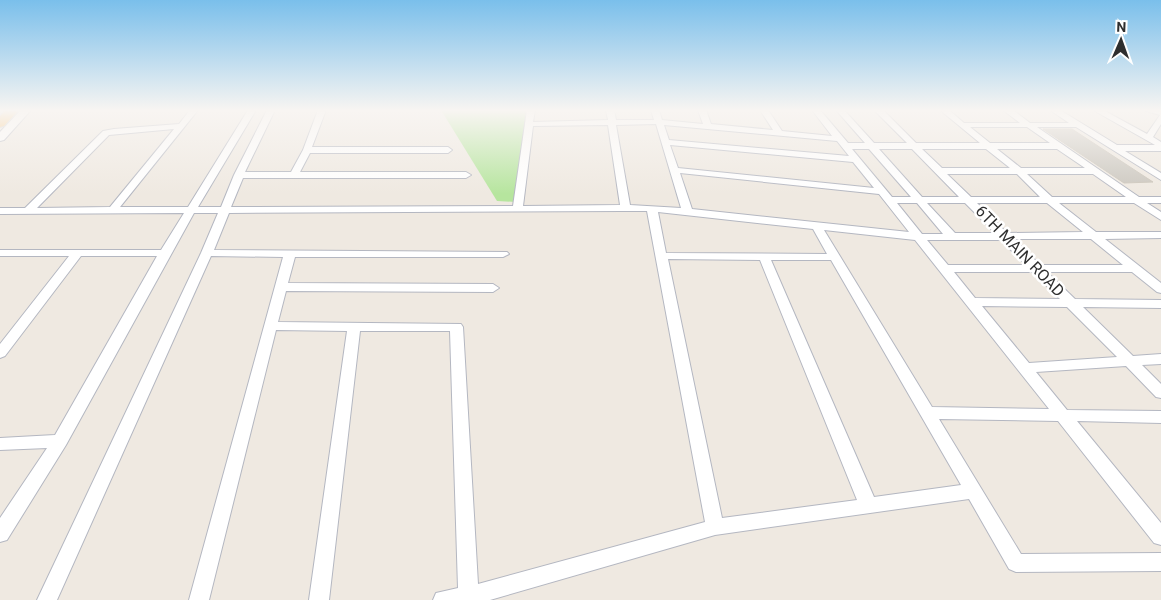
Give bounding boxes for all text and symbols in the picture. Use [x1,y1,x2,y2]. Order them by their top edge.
north arrow [1096,15,1146,65]
text: N [1116,19,1127,35]
street label: 6TH MAIN ROAD [972,201,1068,301]

